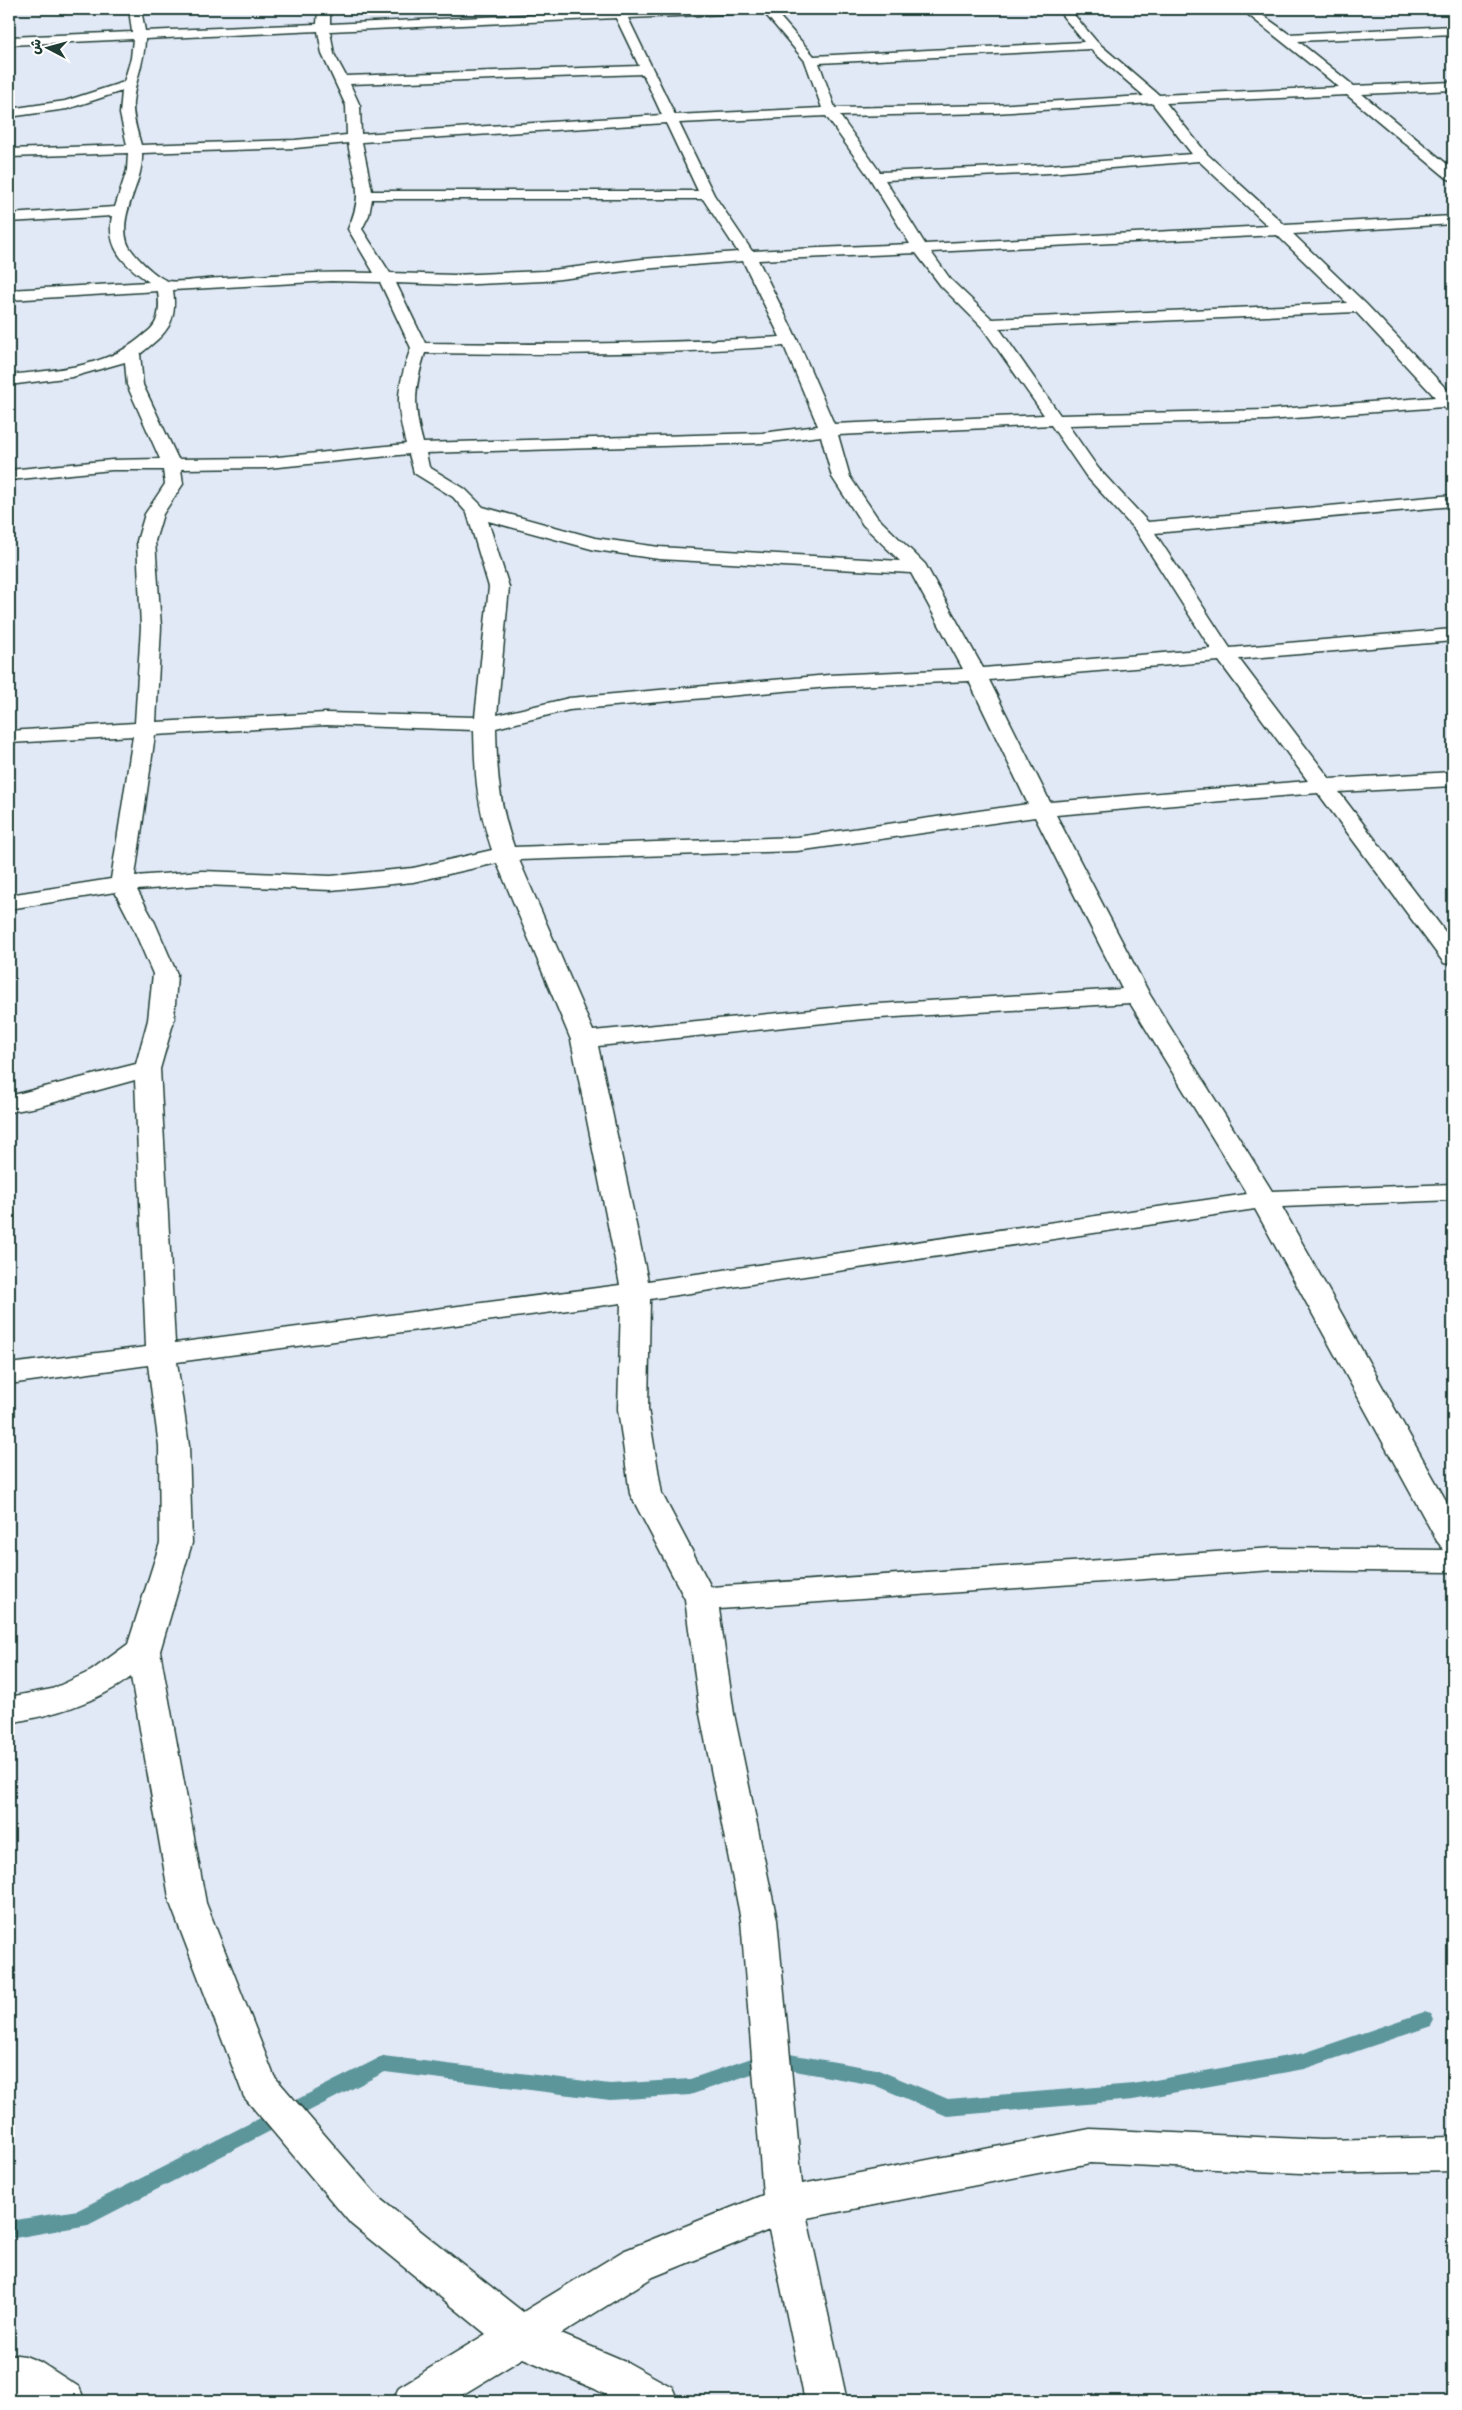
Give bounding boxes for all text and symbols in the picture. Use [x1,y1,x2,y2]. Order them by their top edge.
north arrow [22,22,72,72]
text: ش [28,38,47,55]

